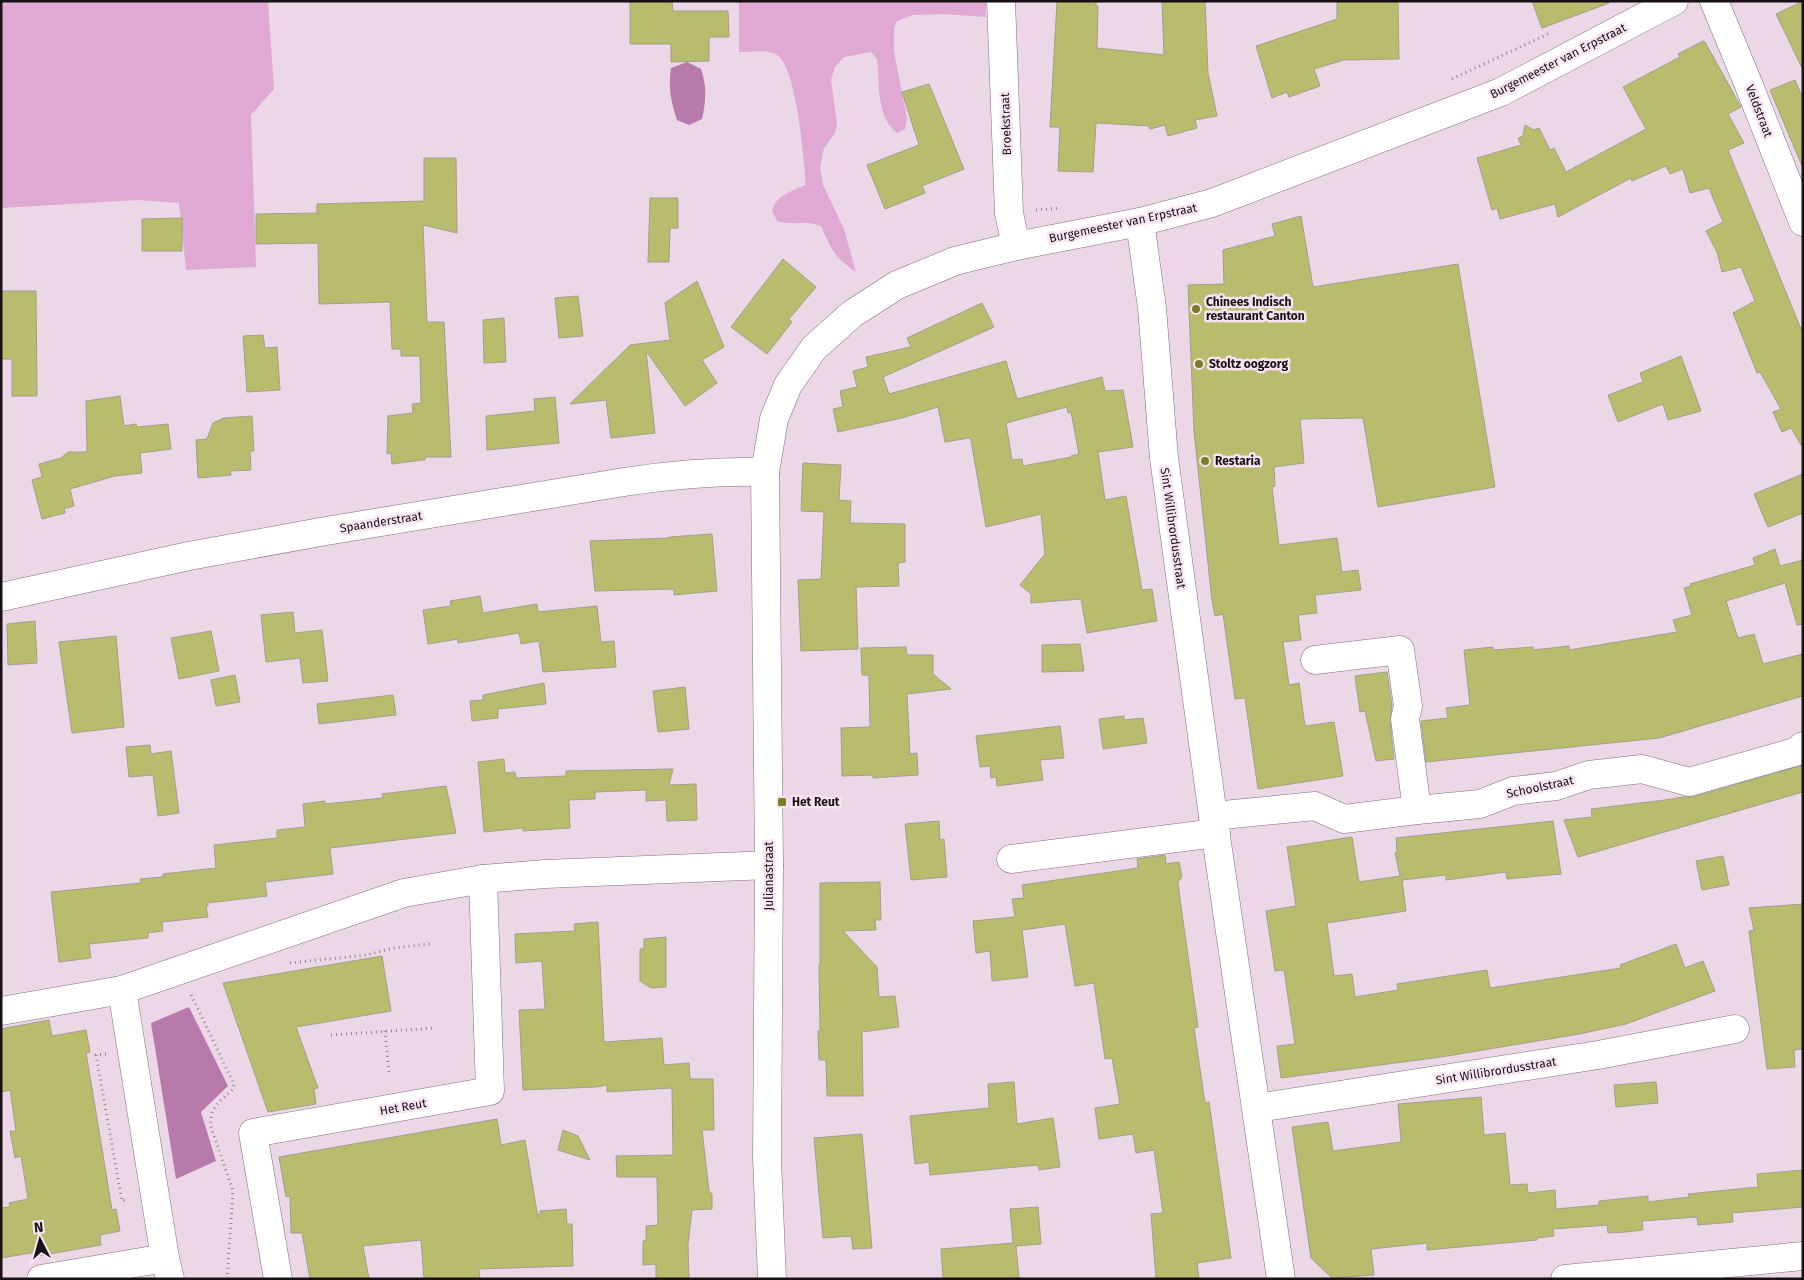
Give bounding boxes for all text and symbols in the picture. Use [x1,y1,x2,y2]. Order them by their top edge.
street label: Burgemeester van Erpstraat [1488,20,1629,101]
street label: Veldstraat [1743,83,1776,140]
street label: Broekstraat [998,92,1014,156]
street label: Burgemeester van Erpstraat [1048,200,1199,246]
place label: Chinees Indisch restaurant Canton [1206,295,1305,323]
marker: Chinees Indisch restaurant Canton [1190,303,1202,315]
place label: Stoltz oogzorg [1209,357,1288,371]
marker: Stoltz oogzorg [1193,358,1205,370]
place label: Restaria [1215,454,1261,468]
marker: Restaria [1199,455,1211,467]
street label: Sint Willibrordusstraat [1158,467,1189,590]
street label: Spaanderstraat [339,508,424,535]
street label: Schoolstraat [1505,773,1576,801]
place label: Het Reut [792,795,840,809]
marker: Het Reut [776,796,788,808]
street label: Julianastraat [762,841,776,911]
street label: Sint Willibrordusstraat [1435,1054,1558,1087]
street label: Het Reut [379,1096,428,1118]
north arrow [15,1215,65,1265]
text: N [33,1219,44,1237]

